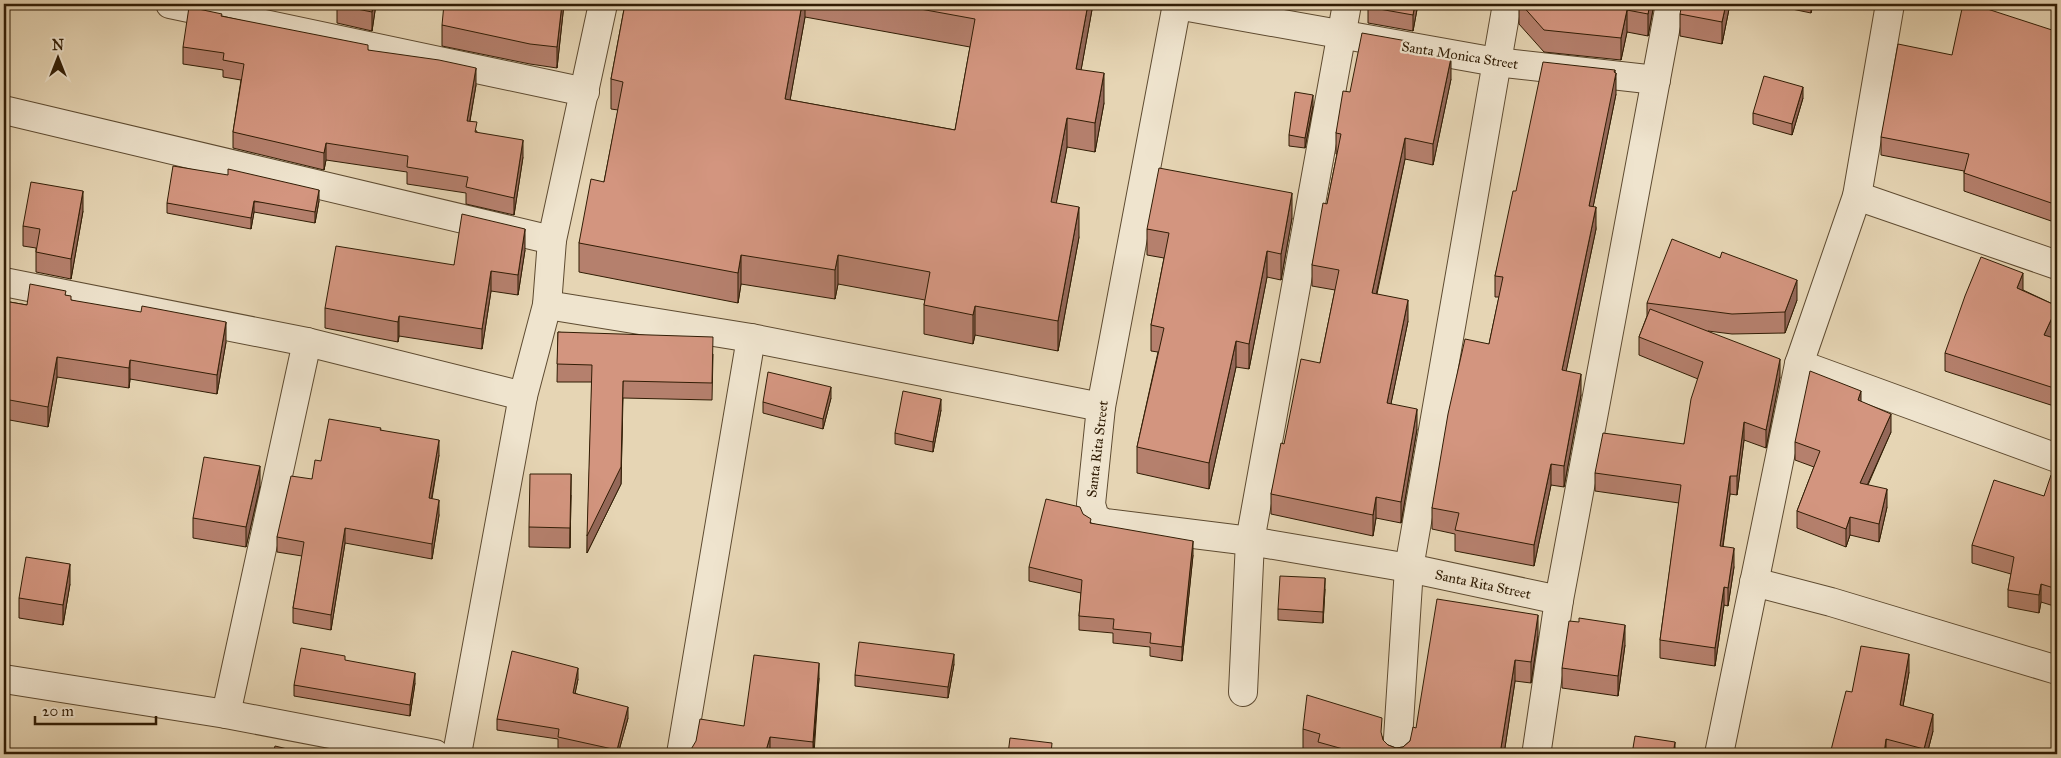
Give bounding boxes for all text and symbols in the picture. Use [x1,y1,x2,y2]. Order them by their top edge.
north arrow [32,32,82,82]
text: N [52,37,64,54]
street label: Santa Monica Street [1400,38,1519,73]
street label: Santa Rita Street [1083,400,1112,499]
street label: Santa Rita Street [1433,566,1532,603]
scale bar [35,693,156,725]
text: 20 m [42,702,74,720]

